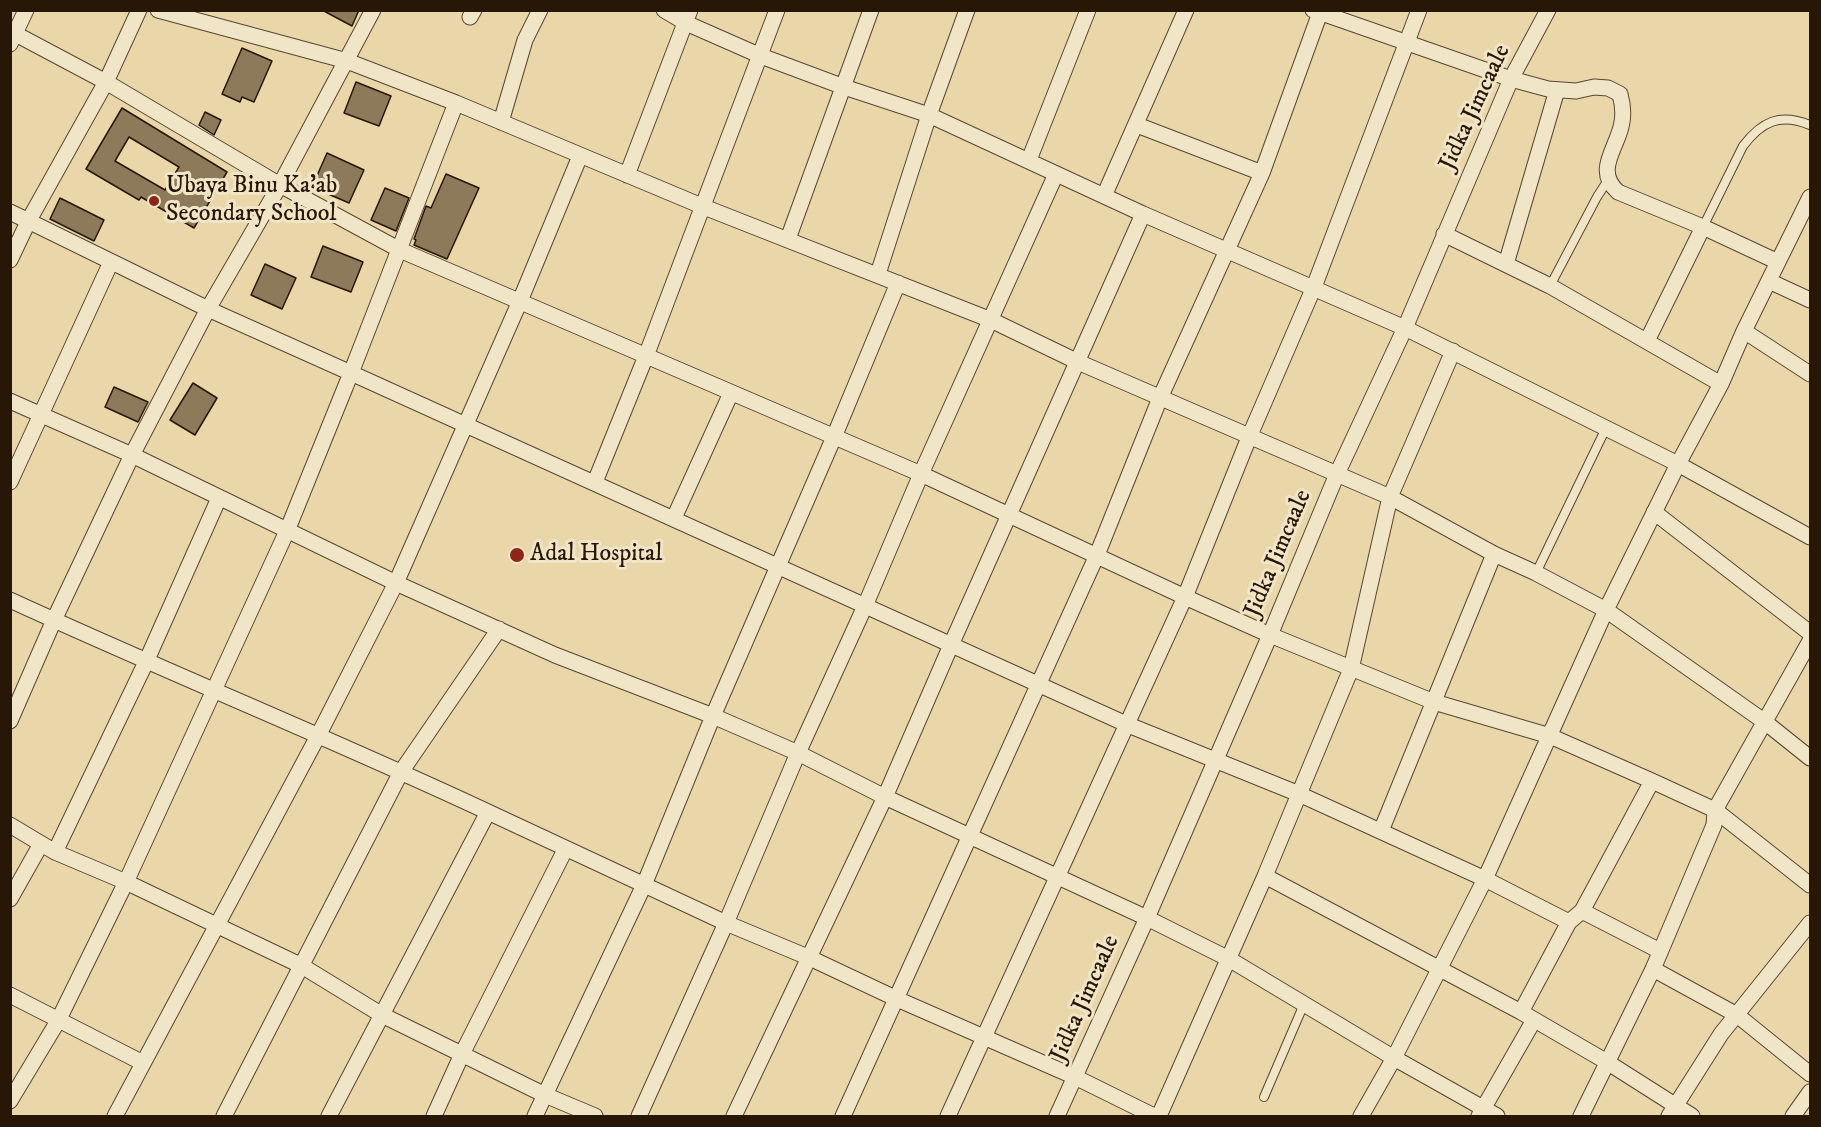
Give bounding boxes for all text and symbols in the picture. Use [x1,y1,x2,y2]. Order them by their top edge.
street label: Jidka Jimcaale [1434,41,1518,175]
place label: Ubaya Binu Ka'ab Secondary School [166,173,337,229]
marker: Ubaya Binu Ka'ab Secondary School [147,194,161,208]
street label: Jidka Jimcaale [1239,486,1319,622]
place label: Adal Hospital [530,541,663,569]
marker: Adal Hospital [508,546,526,564]
street label: Jidka Jimcaale [1045,931,1127,1067]

